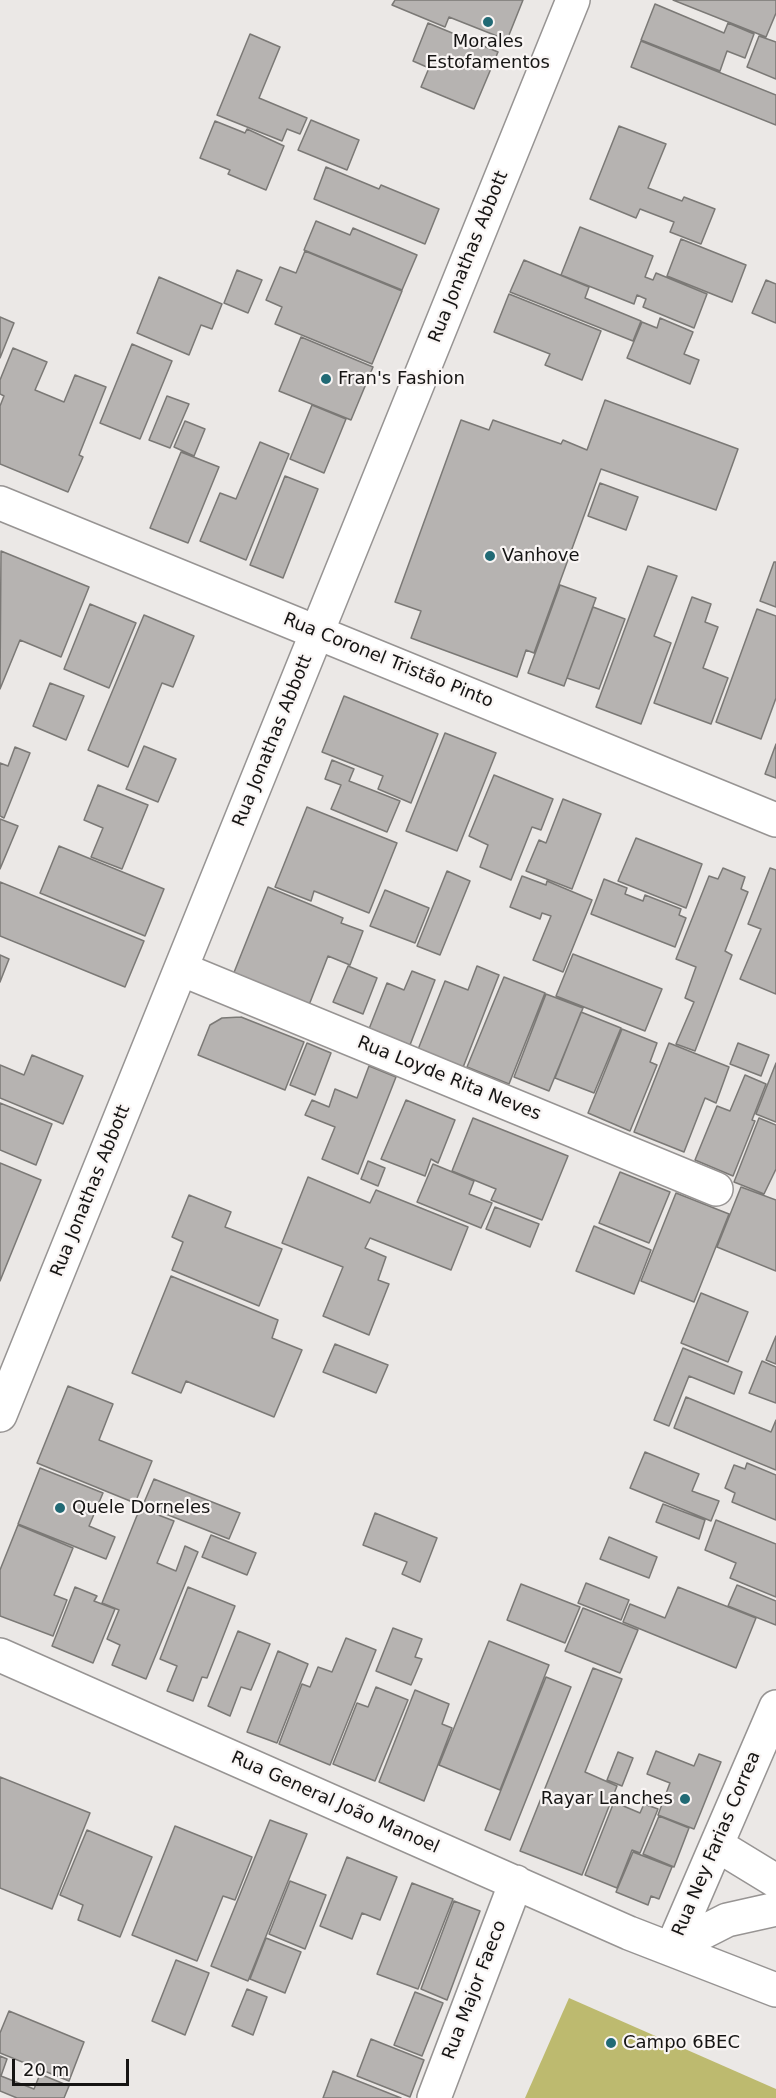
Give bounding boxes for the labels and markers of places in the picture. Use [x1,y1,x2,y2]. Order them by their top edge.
marker: Morales Estofamentos [481,15,495,29]
place label: Morales Estofamentos [426,31,550,74]
place label: Fran's Fashion [338,368,465,390]
marker: Fran's Fashion [319,372,333,386]
place label: Vanhove [502,545,580,567]
marker: Vanhove [483,549,497,563]
place label: Quele Dorneles [72,1497,210,1519]
marker: Quele Dorneles [53,1501,67,1515]
place label: Rayar Lanches [541,1788,673,1810]
marker: Rayar Lanches [678,1792,692,1806]
place label: Campo 6BEC [623,2032,740,2054]
marker: Campo 6BEC [604,2036,618,2050]

